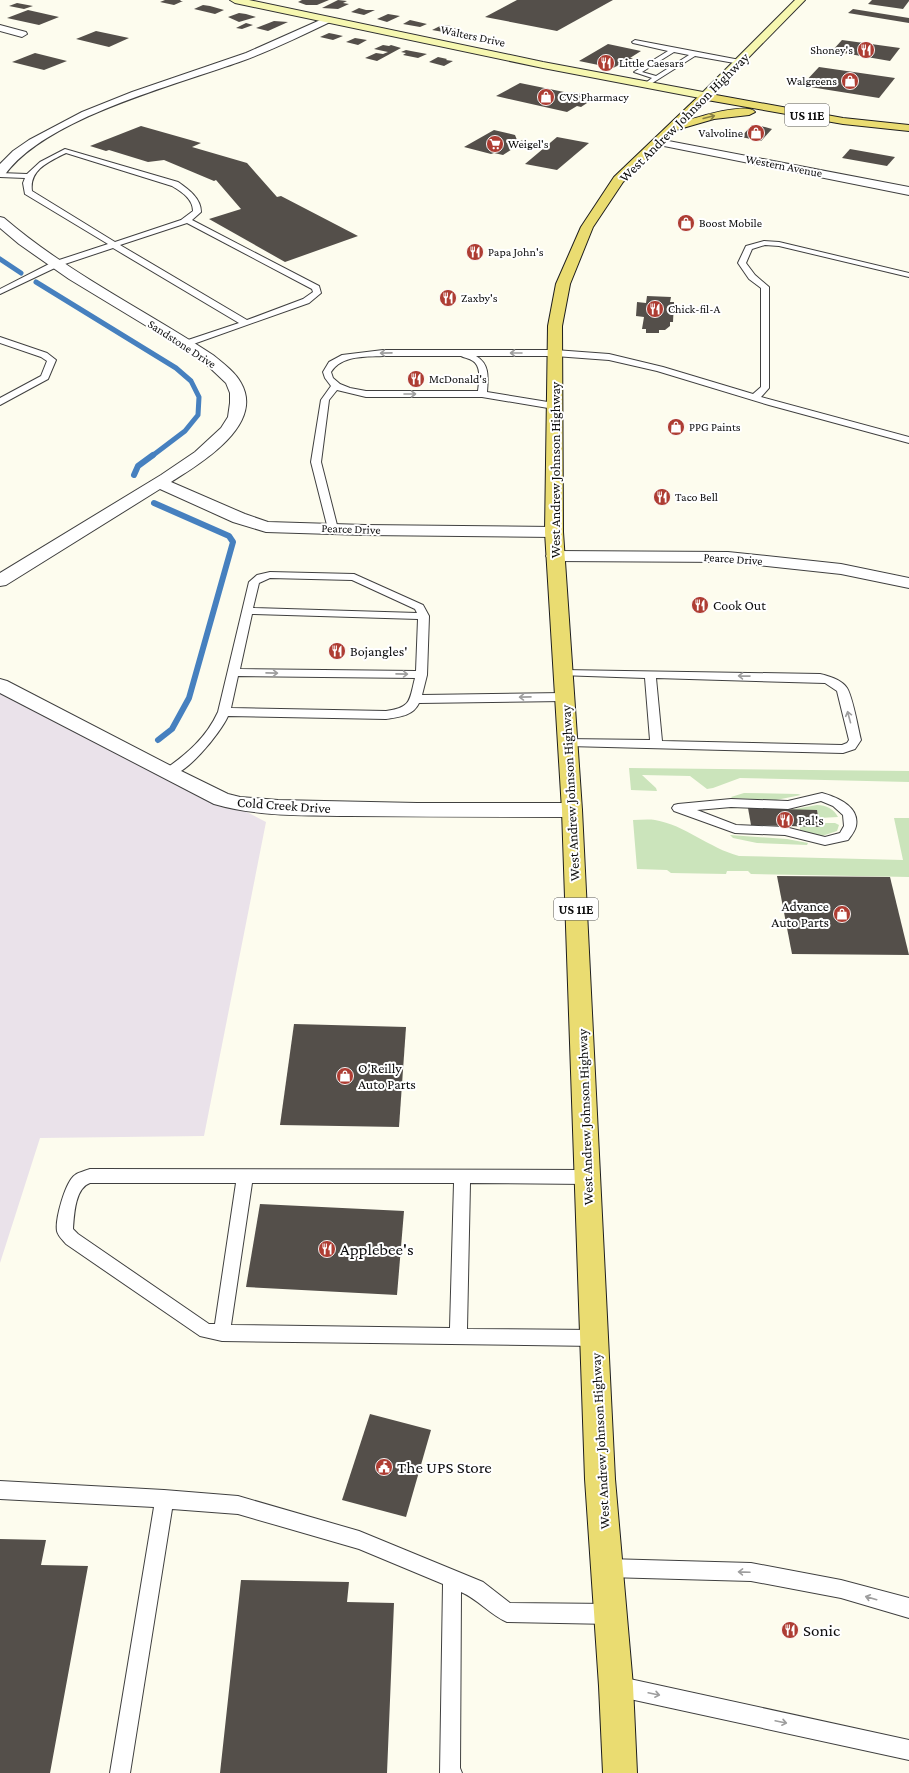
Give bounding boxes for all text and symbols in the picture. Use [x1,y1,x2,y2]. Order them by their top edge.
street label: Walters Drive [439,22,507,50]
restaurant icon: Shoney's [856,40,876,60]
place label: Shoney's [810,43,853,57]
street label: West Andrew Johnson Highway [616,49,752,185]
restaurant icon: Little Caesars [596,53,616,73]
place label: Little Caesars [619,56,684,70]
shop icon: Walgreens [840,71,860,91]
place label: Walgreens [786,74,837,88]
shop icon: CVS Pharmacy [536,87,556,107]
place label: CVS Pharmacy [559,90,629,104]
road number: US 11E [785,104,829,126]
one-way arrow [702,113,715,120]
shop icon: Valvoline [746,123,766,143]
place label: Valvoline [699,126,743,140]
supermarket icon: Weigel's [485,134,505,154]
place label: Weigel's [508,137,549,151]
street label: Western Avenue [744,152,824,180]
shop icon: Boost Mobile [676,213,696,233]
place label: Boost Mobile [699,216,762,230]
restaurant icon: Papa John's [465,242,485,262]
place label: Papa John's [488,245,544,259]
restaurant icon: Zaxby's [438,288,458,308]
place label: Zaxby's [461,291,498,305]
restaurant icon: Chick-fil-A [645,299,665,319]
place label: Chick-fil-A [668,302,721,316]
street label: Sandstone Drive [145,317,219,371]
one-way arrow [380,349,393,357]
one-way arrow [510,349,523,357]
restaurant icon: McDonald's [406,369,426,389]
place label: McDonald's [429,372,487,386]
street label: West Andrew Johnson Highway [547,381,563,558]
one-way arrow [403,390,416,398]
shop icon: PPG Paints [666,417,686,437]
place label: PPG Paints [689,420,741,434]
restaurant icon: Taco Bell [652,487,672,507]
place label: Taco Bell [675,490,718,504]
street label: Pearce Drive [321,521,381,537]
street label: Pearce Drive [703,550,763,568]
restaurant icon: Cook Out [690,595,710,615]
place label: Cook Out [713,597,766,613]
restaurant icon: Bojangles' [327,641,347,661]
place label: Bojangles' [350,643,407,660]
one-way arrow [265,669,278,677]
one-way arrow [395,671,408,678]
one-way arrow [738,673,751,680]
one-way arrow [519,694,532,701]
street label: West Andrew Johnson Highway [557,704,583,882]
one-way arrow [845,711,852,724]
street label: Cold Creek Drive [237,794,331,816]
restaurant icon: Pal's [775,810,795,830]
place label: Pal's [798,812,824,828]
road number: US 11E [554,898,598,920]
place label: Advance Auto Parts [771,898,829,930]
shop icon: Advance Auto Parts [832,904,852,924]
street label: West Andrew Johnson Highway [574,1028,596,1206]
place label: O'Reilly Auto Parts [358,1060,416,1092]
shop icon: O'Reilly Auto Parts [335,1066,355,1086]
restaurant icon: Applebee's [317,1239,337,1259]
place label: Applebee's [340,1240,414,1259]
street label: West Andrew Johnson Highway [587,1352,613,1530]
public building icon: The UPS Store [374,1457,394,1477]
place label: The UPS Store [397,1458,492,1477]
one-way arrow [738,1568,751,1575]
one-way arrow [865,1594,878,1601]
restaurant icon: Sonic [780,1620,800,1640]
place label: Sonic [803,1621,840,1640]
one-way arrow [647,1690,660,1698]
one-way arrow [774,1718,787,1726]

